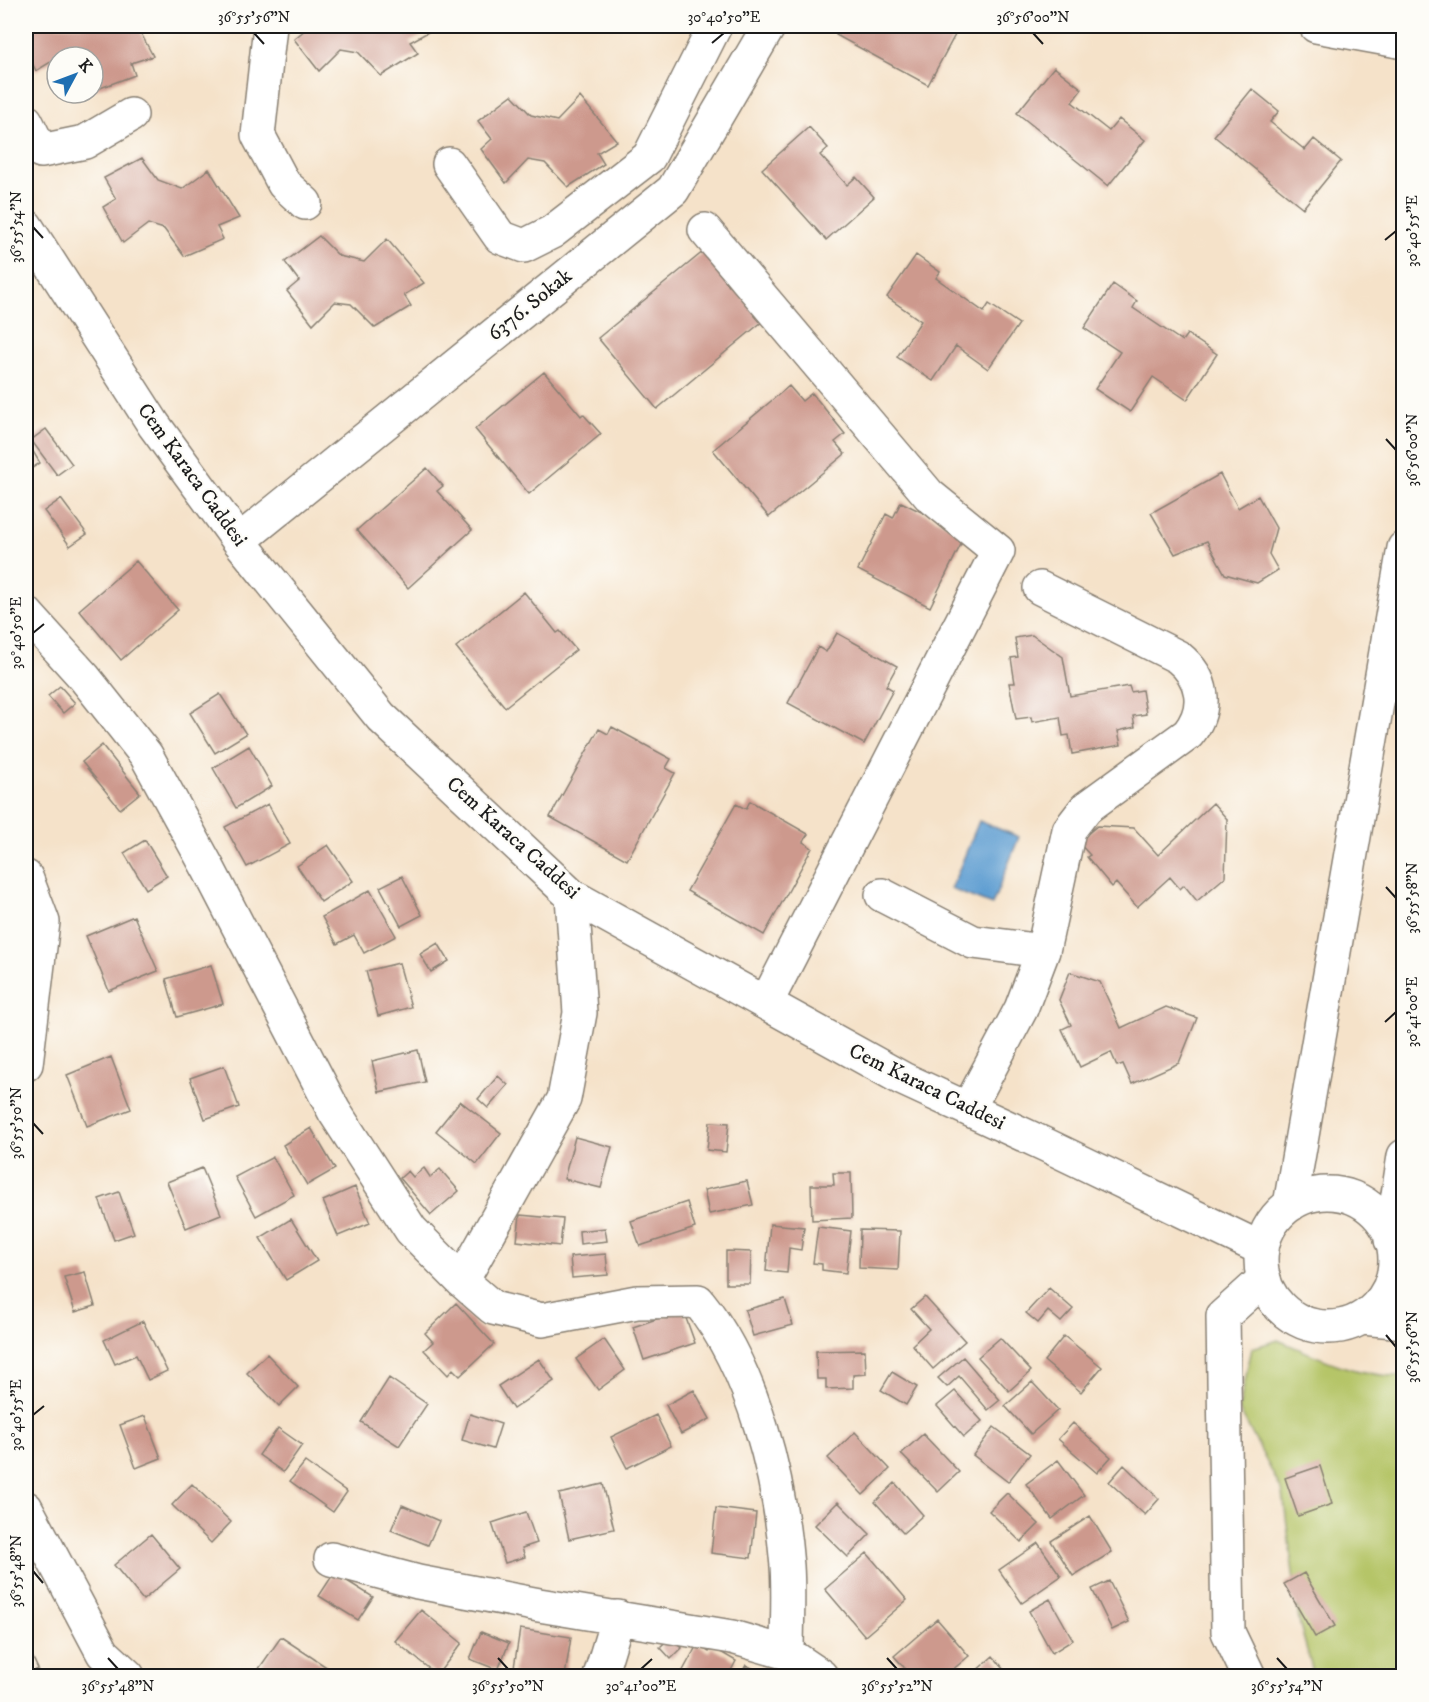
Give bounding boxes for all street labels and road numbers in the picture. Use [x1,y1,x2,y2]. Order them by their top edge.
street label: 6376. Sokak [483,263,578,347]
street label: Cem Karaca Caddesi [131,398,253,552]
street label: Cem Karaca Caddesi [441,771,585,905]
street label: Cem Karaca Caddesi [845,1038,1009,1136]

